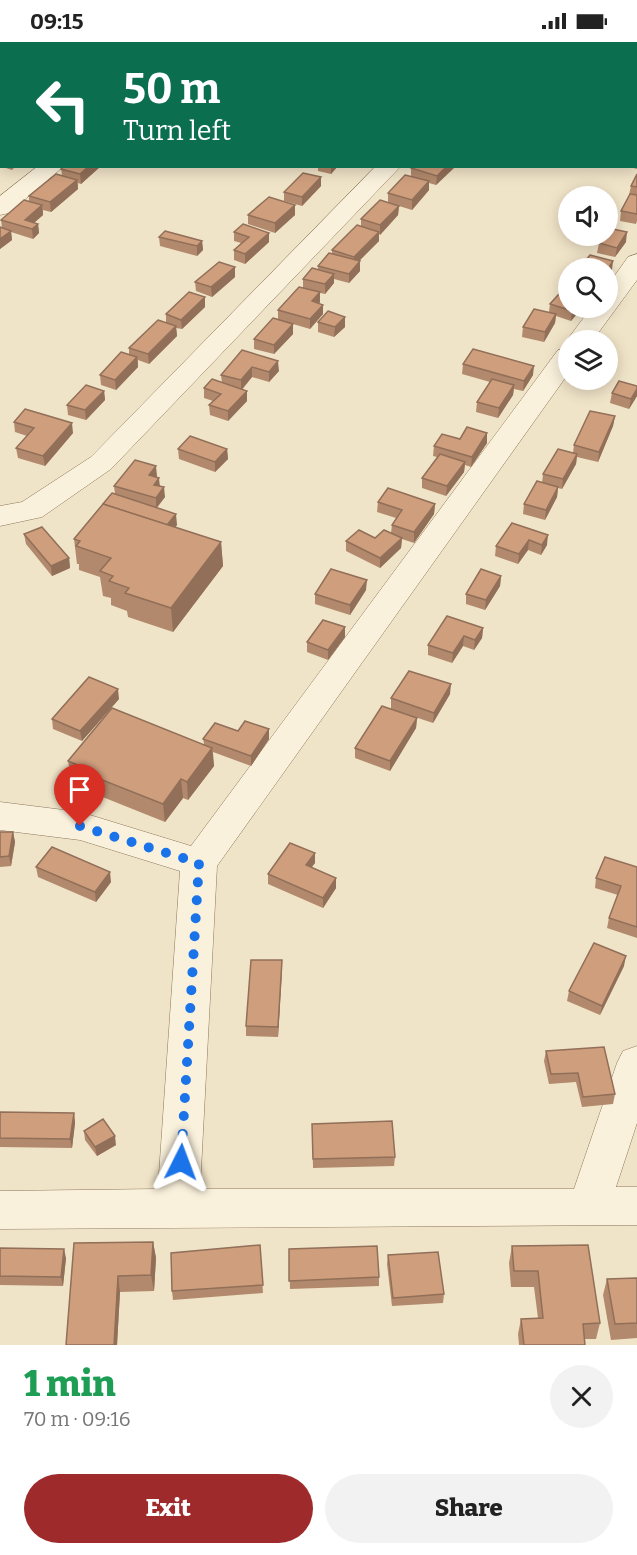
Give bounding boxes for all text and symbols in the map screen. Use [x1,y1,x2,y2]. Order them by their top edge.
text: 09:15 [30,8,84,35]
text: 50 m [123,64,220,114]
icon: left [24,66,102,144]
text: Turn left [123,115,231,147]
map controls [558,186,618,390]
button: sound [558,186,618,246]
button: search [558,258,618,318]
button: layers [558,330,618,390]
pin [54,764,105,826]
icon: arrive [63,773,96,806]
position arrow [149,1130,213,1194]
text: 1 min [24,1362,116,1406]
button: close [550,1365,613,1428]
text: 70 m · 09:16 [24,1407,130,1431]
button: Exit [24,1474,313,1543]
button: Share [325,1474,613,1543]

